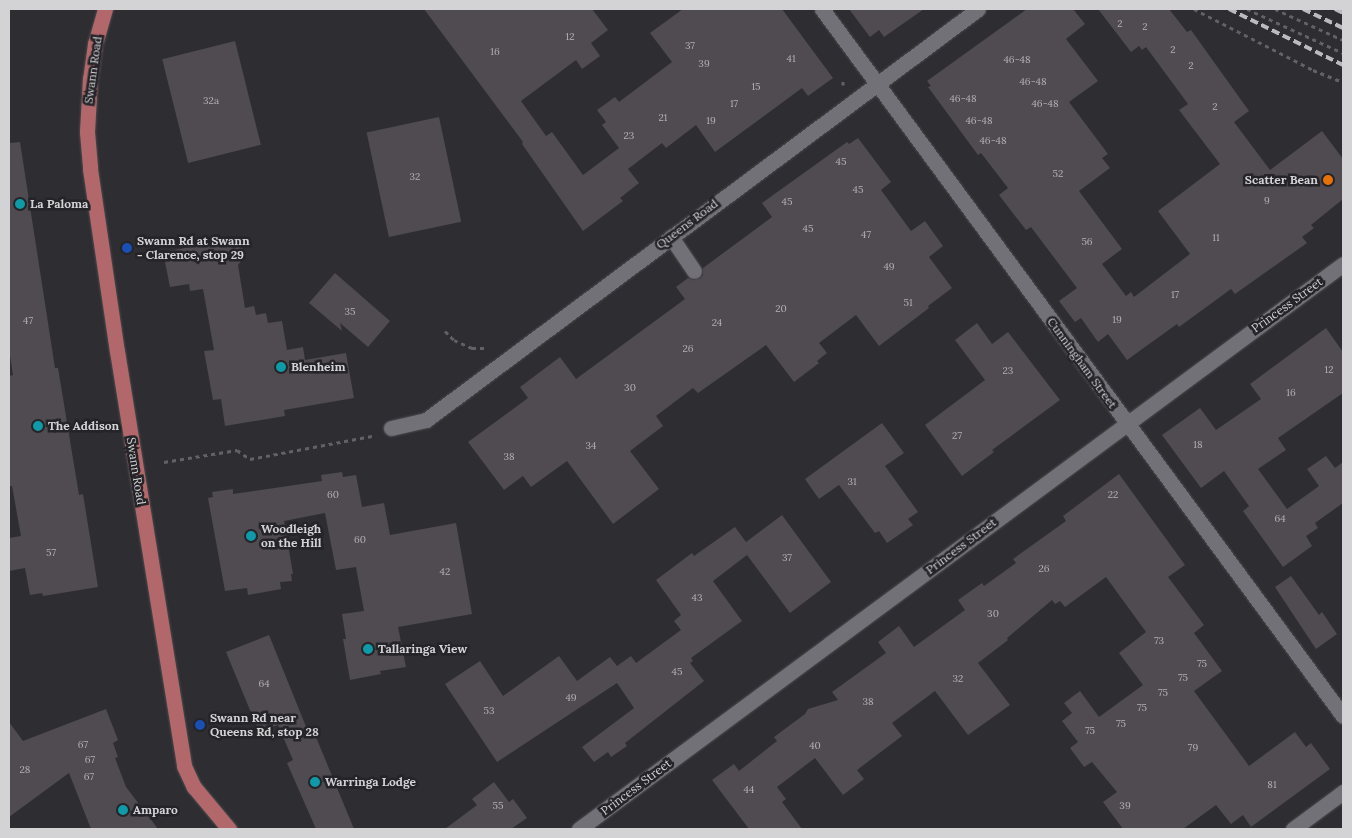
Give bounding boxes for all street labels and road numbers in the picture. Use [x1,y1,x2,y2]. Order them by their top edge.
street label: Swann Road [81,35,105,105]
street label: Queens Road [653,196,721,252]
street label: Princess Street [1249,274,1325,336]
street label: Cunningham Street [1044,315,1120,411]
street label: Swann Road [124,436,148,506]
street label: Princess Street [923,515,999,577]
street label: Princess Street [598,756,674,818]

